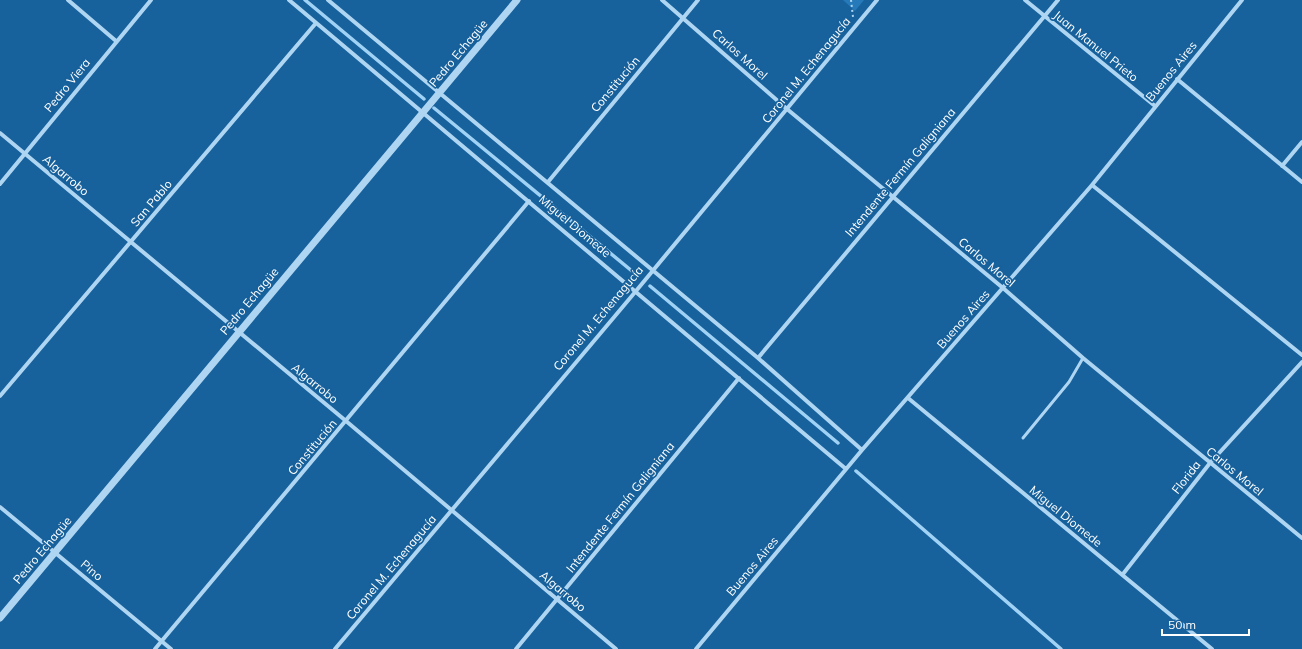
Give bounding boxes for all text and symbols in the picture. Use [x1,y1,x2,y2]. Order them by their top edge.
street label: Juan Manuel Prieto [1051,7,1141,85]
street label: Coronel M. Echenagucía [759,14,853,126]
street label: Pedro Echagüe [425,16,491,90]
street label: Carlos Morel [709,25,771,83]
street label: Buenos Aires [1142,38,1200,104]
street label: Constitución [587,53,643,115]
street label: Pedro Viera [41,55,93,115]
street label: Intendente Fermín Galigniana [842,105,958,239]
street label: Algarrobo [40,151,92,199]
street label: San Pablo [127,176,175,229]
street label: Miguel Diomede [536,192,614,260]
street label: Carlos Morel [956,234,1018,290]
street label: Coronel M. Echenagucía [550,262,646,374]
street label: Pedro Echagüe [216,264,282,338]
street label: Buenos Aires [933,286,993,351]
street label: Algarrobo [289,360,341,406]
street label: Constitución [284,416,340,478]
street label: Intendente Fermín Galigniana [563,439,677,575]
street label: Carlos Morel [1203,443,1267,499]
street label: Florida [1168,457,1204,497]
street label: Miguel Diomede [1027,482,1105,550]
street label: Coronel M. Echenagucía [343,511,439,623]
street label: Pedro Echagüe [9,513,75,587]
street label: Buenos Aires [723,533,781,599]
street label: Pino [78,556,106,584]
street label: Algarrobo [537,567,589,615]
scale bar [1162,611,1249,637]
text: 50 m [1168,617,1196,632]

